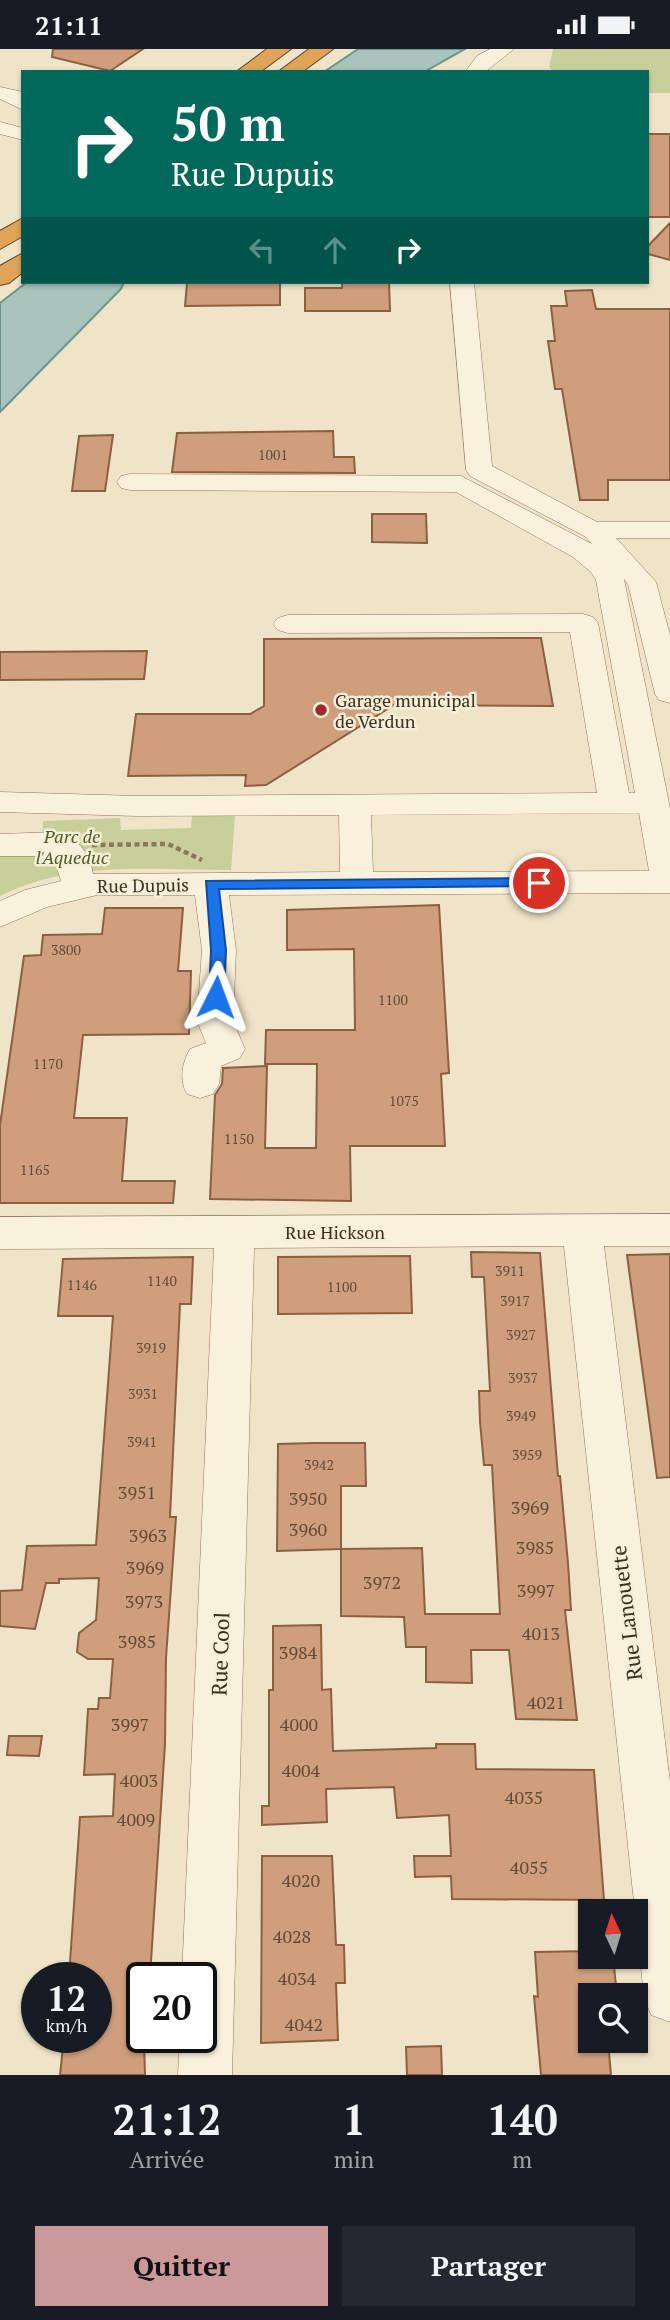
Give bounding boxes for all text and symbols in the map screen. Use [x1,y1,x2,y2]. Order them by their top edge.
text: 21:11 [35,8,103,42]
text: 50 m [171,90,285,155]
icon: right [56,98,147,189]
text: Rue Dupuis [171,153,335,195]
icon: left [243,231,281,269]
icon: ahead [316,231,354,269]
icon: right [389,231,427,269]
house number: 1001 [258,445,288,464]
place label: Garage municipal de Verdun [335,688,476,733]
marker: Garage municipal de Verdun [313,702,329,718]
park label: Parc de l'Aqueduc [36,824,109,869]
pin [509,853,569,913]
icon: arrive [520,864,558,902]
street label: Rue Dupuis [97,872,189,898]
house number: 3800 [51,940,81,959]
position arrow [179,960,253,1034]
house number: 1100 [378,990,408,1009]
house number: 1170 [33,1054,63,1073]
house number: 1075 [389,1091,419,1110]
house number: 1150 [224,1129,254,1148]
house number: 1165 [20,1160,50,1179]
street label: Rue Hickson [285,1220,385,1244]
house number: 3911 [495,1261,525,1280]
house number: 1140 [147,1271,177,1290]
house number: 1146 [67,1275,97,1294]
house number: 1100 [327,1277,357,1296]
house number: 3917 [500,1291,530,1310]
house number: 3927 [506,1325,536,1344]
house number: 3919 [136,1338,166,1357]
house number: 3937 [508,1368,538,1387]
house number: 3931 [128,1384,158,1403]
house number: 3949 [506,1406,536,1425]
house number: 3941 [127,1432,157,1451]
house number: 3959 [512,1445,542,1464]
house number: 3942 [304,1455,334,1474]
house number: 3951 [118,1480,156,1504]
house number: 3950 [289,1486,327,1510]
house number: 3969 [511,1495,549,1519]
house number: 3960 [289,1517,327,1541]
house number: 3963 [129,1523,167,1547]
house number: 3985 [516,1535,554,1559]
street label: Rue Lanouette [604,1544,648,1682]
house number: 3969 [126,1555,164,1579]
house number: 3972 [363,1570,401,1594]
house number: 3997 [517,1578,555,1602]
house number: 3973 [125,1589,163,1613]
street label: Rue Cool [205,1612,235,1696]
house number: 4013 [522,1621,560,1645]
house number: 3985 [118,1629,156,1653]
house number: 3984 [279,1640,318,1664]
house number: 4021 [527,1690,565,1714]
house number: 3997 [111,1712,149,1736]
house number: 4000 [280,1712,318,1736]
house number: 4004 [282,1758,321,1782]
house number: 4003 [120,1768,158,1792]
house number: 4035 [505,1785,543,1809]
house number: 4009 [117,1807,155,1831]
house number: 4055 [510,1855,548,1879]
house number: 4020 [282,1868,320,1892]
north arrow [578,1899,648,1969]
map controls [578,1899,648,2053]
house number: 4028 [273,1924,311,1948]
speed limit sign: 20 [126,1962,217,2053]
house number: 4034 [278,1966,317,1990]
text: 12 [47,1975,86,2021]
button: search [578,1983,648,2053]
house number: 4042 [285,2012,323,2036]
text: km/h [46,2013,87,2037]
text: 21:12 [112,2091,222,2147]
text: 1 [342,2091,366,2147]
text: 140 [487,2091,558,2147]
text: Arrivée [130,2144,204,2175]
text: min [334,2144,374,2175]
text: m [512,2144,532,2175]
button: Quitter [35,2226,328,2306]
button: Partager [342,2226,635,2306]

